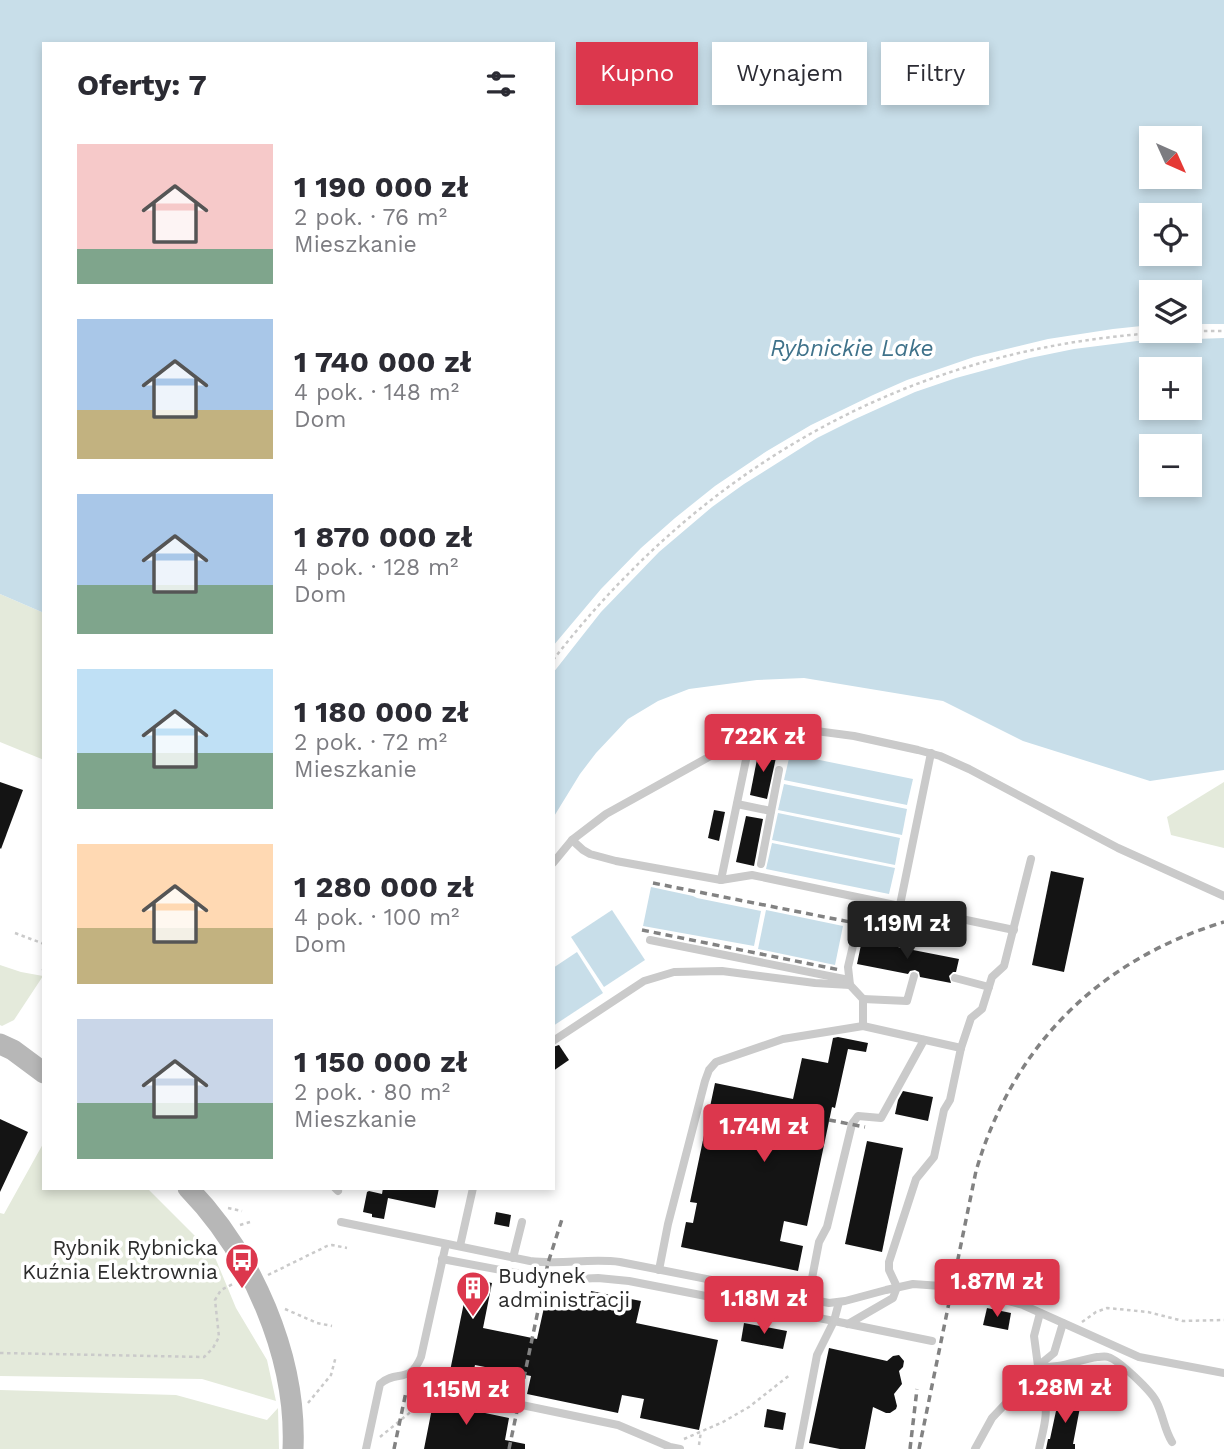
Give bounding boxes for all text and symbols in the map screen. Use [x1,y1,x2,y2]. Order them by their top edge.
chip: Kupno [576,42,698,105]
chip: Wynajem [712,42,867,105]
chip: Filtry [881,42,989,105]
icon: filters [482,65,520,103]
text: Oferty: 7 [77,67,207,102]
north arrow [1139,126,1202,189]
map controls [1139,126,1202,497]
text: 1 190 000 zł [294,169,469,204]
icon: home [133,172,217,256]
button: locate [1139,203,1202,266]
text: 2 pok. · 76 m² [294,204,447,231]
text: Mieszkanie [294,231,417,258]
button: layers [1139,280,1202,343]
water label: Rybnickie Lake [770,335,934,362]
text: 1 740 000 zł [294,344,472,379]
icon: home [133,347,217,431]
button: + [1139,357,1202,420]
text: 4 pok. · 148 m² [294,379,459,406]
text: Dom [294,406,346,433]
button: − [1139,434,1202,497]
text: 1 870 000 zł [294,519,473,554]
icon: home [133,522,217,606]
text: 4 pok. · 128 m² [294,554,458,581]
text: Dom [294,581,346,608]
text: 1 180 000 zł [294,694,469,729]
icon: home [133,697,217,781]
pin: 722K zł [698,714,828,774]
text: 722K zł [721,723,805,750]
text: 2 pok. · 72 m² [294,729,447,756]
text: Mieszkanie [294,756,417,783]
text: 1 280 000 zł [294,869,474,904]
icon: home [133,872,217,956]
pin: 1.19M zł [835,902,979,961]
text: 4 pok. · 100 m² [294,904,459,931]
text: 1.19M zł [864,910,950,937]
text: Dom [294,931,346,958]
text: 1 150 000 zł [294,1044,468,1079]
icon: home [133,1047,217,1131]
text: 2 pok. · 80 m² [294,1079,450,1106]
pin: 1.74M zł [692,1104,836,1164]
text: Mieszkanie [294,1106,417,1133]
text: 1.74M zł [719,1113,809,1140]
place label: Rybnik Rybnicka Kuźnia Elektrownia [22,1235,218,1284]
bus stop icon: Rybnik Rybnicka Kuźnia Elektrownia [223,1241,261,1290]
pin: 1.87M zł [925,1260,1069,1319]
place label: Budynek administracji [498,1263,630,1312]
text: 1.87M zł [951,1268,1043,1295]
building icon: Budynek administracji [454,1269,492,1318]
pin: 1.18M zł [692,1276,836,1336]
text: 1.18M zł [720,1285,808,1312]
pin: 1.28M zł [993,1366,1137,1425]
pin: 1.15M zł [394,1368,538,1427]
text: 1.28M zł [1018,1374,1112,1401]
text: 1.15M zł [423,1376,509,1403]

